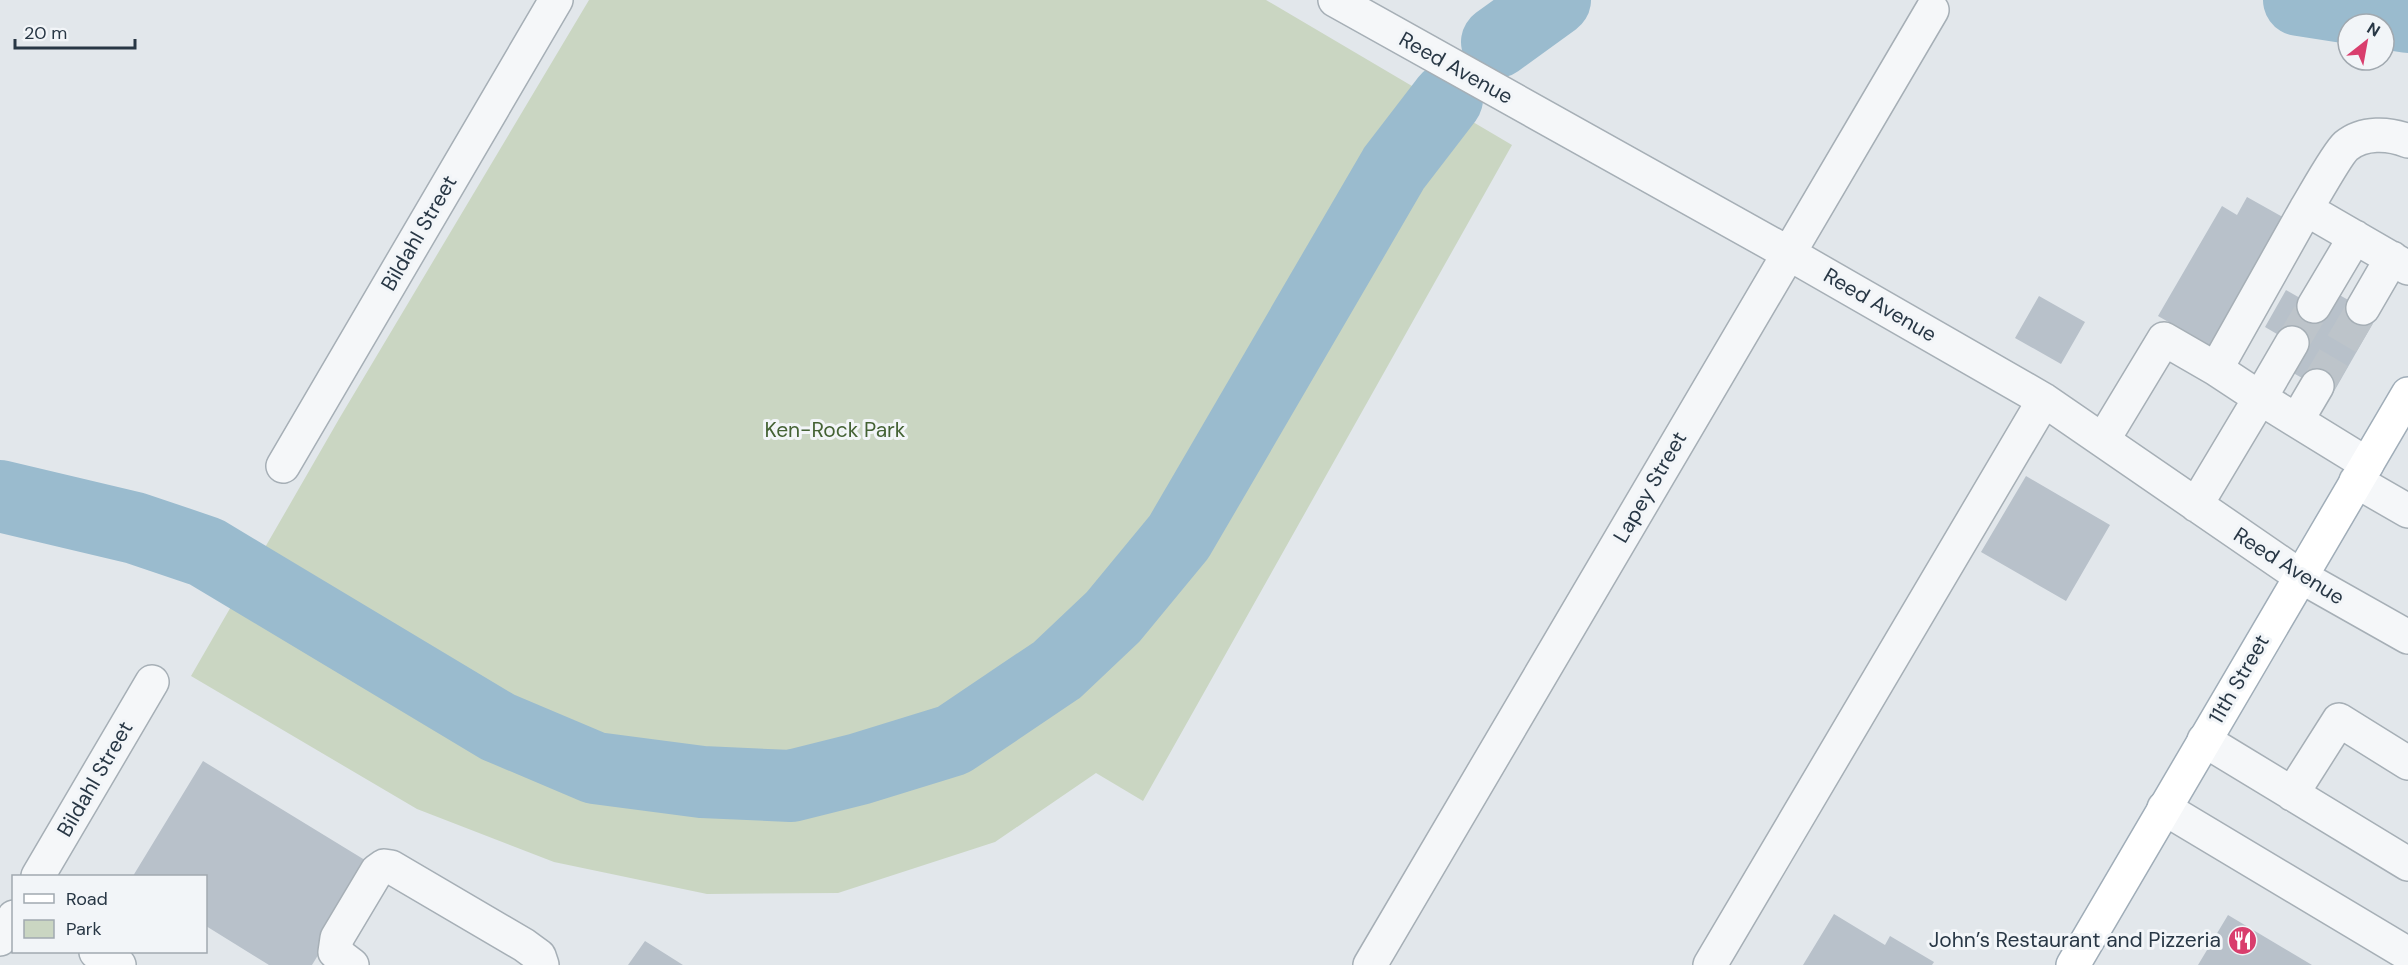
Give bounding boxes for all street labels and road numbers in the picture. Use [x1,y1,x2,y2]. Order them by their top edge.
street label: Reed Avenue [1394,25,1518,111]
street label: Bildahl Street [375,170,463,296]
street label: Reed Avenue [1819,261,1942,349]
street label: Lapey Street [1607,426,1693,548]
street label: Reed Avenue [2228,521,2350,611]
street label: 11th Street [2202,629,2276,729]
street label: Bildahl Street [51,716,139,842]

